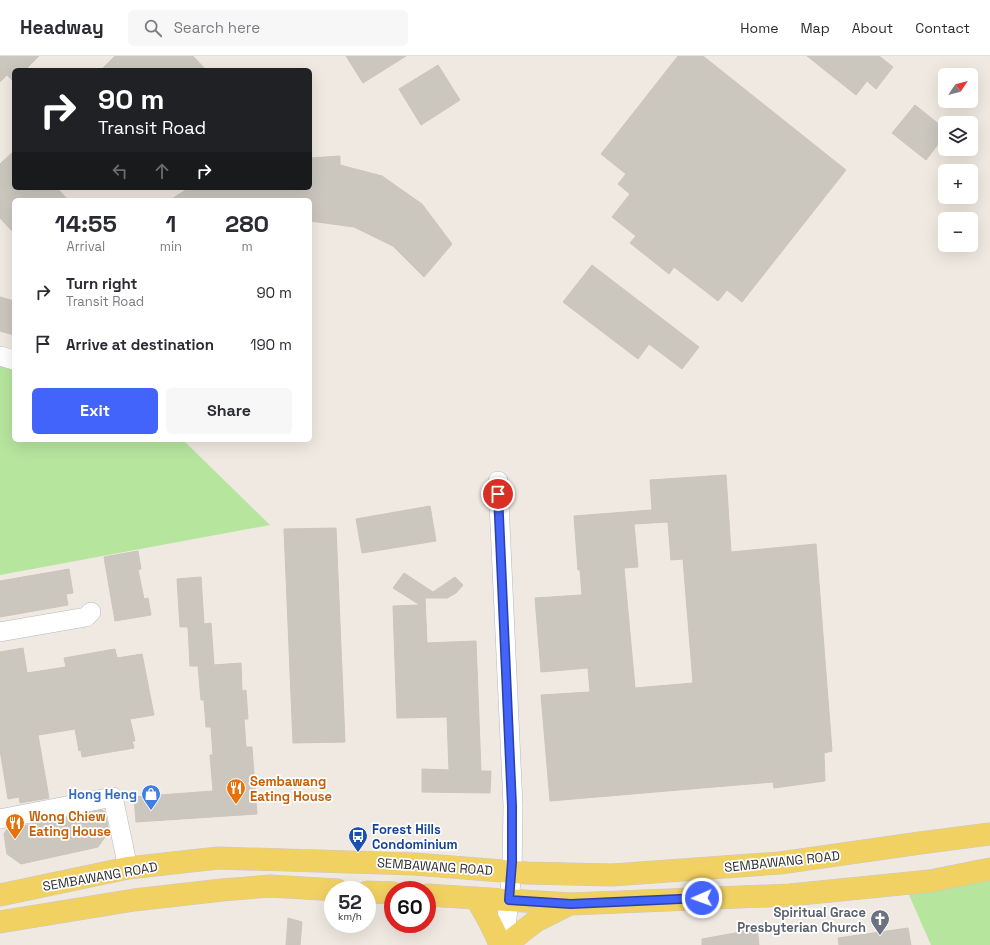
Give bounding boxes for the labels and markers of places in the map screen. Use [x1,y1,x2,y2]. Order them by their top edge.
pin [481,477,515,511]
place label: Sembawang Eating House [250,773,332,805]
restaurant icon: Sembawang Eating House [225,777,247,805]
shop icon: Hong Heng [140,783,162,811]
place label: Hong Heng [69,786,137,803]
place label: Wong Chiew Eating House [29,808,111,840]
restaurant icon: Wong Chiew Eating House [4,812,26,840]
place label: Forest Hills Condominium [372,821,458,853]
bus stop icon: Forest Hills Condominium [347,825,369,853]
place label: Spiritual Grace Presbyterian Church [737,904,866,936]
church icon: Spiritual Grace Presbyterian Church [869,908,891,936]

